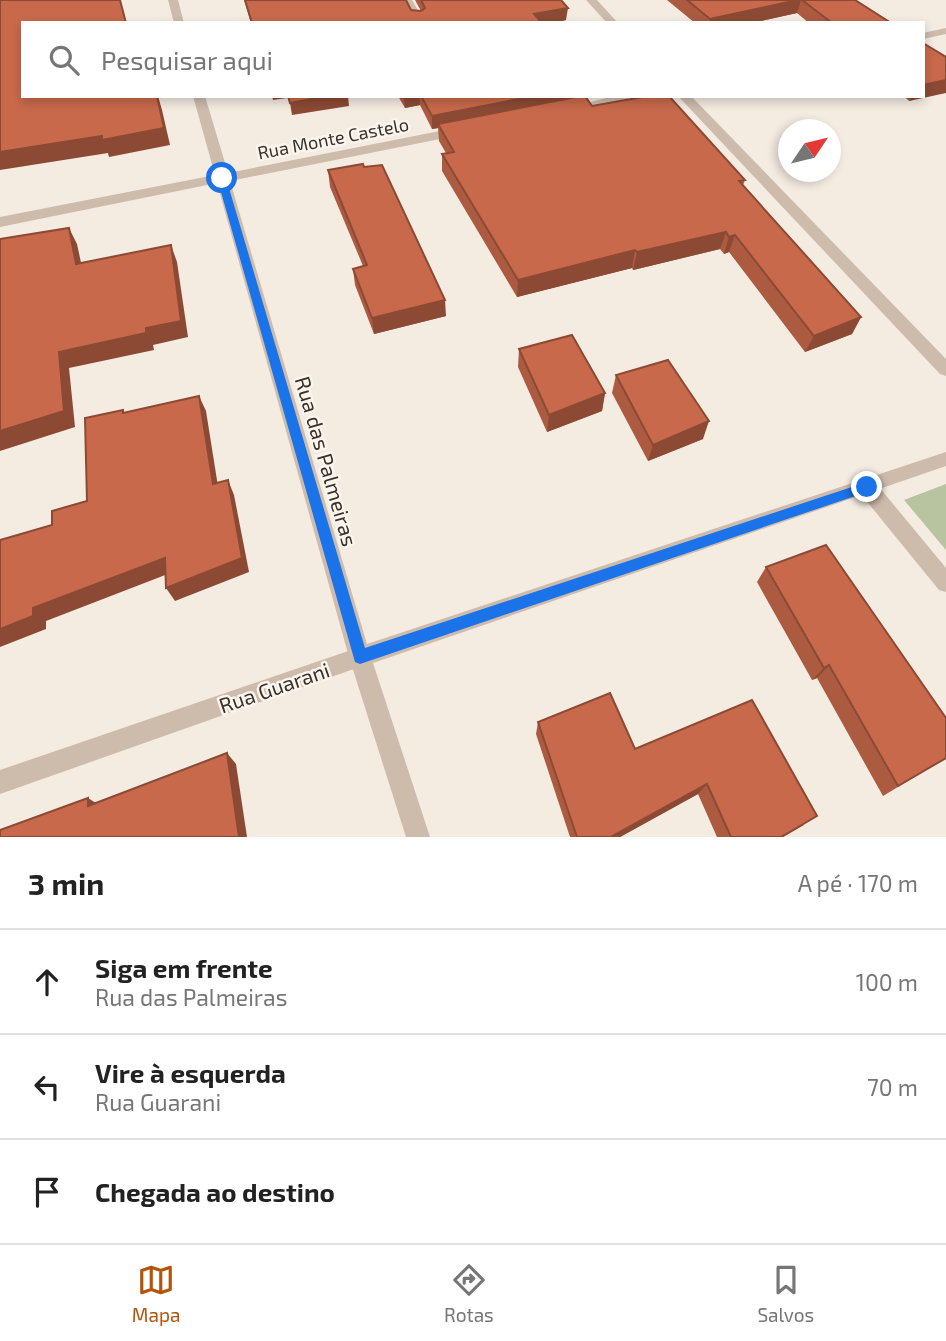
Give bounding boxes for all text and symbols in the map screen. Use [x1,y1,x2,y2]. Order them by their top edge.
search box [21,21,925,98]
icon: search [45,41,83,79]
text: Pesquisar aqui [101,44,273,75]
street label: Rua Monte Castelo [255,113,411,163]
north arrow [778,119,841,182]
route start [206,162,237,193]
street label: Rua das Palmeiras [291,373,363,549]
route end [851,471,882,502]
street label: Rua Guarani [215,656,333,718]
text: 3 min [28,865,104,901]
text: A pé · 170 m [798,869,918,897]
text: Siga em frente [95,952,273,983]
icon: ahead [28,963,66,1001]
text: 100 m [856,968,918,996]
text: Rua das Palmeiras [95,983,287,1011]
text: Vire à esquerda [95,1057,286,1088]
icon: left [28,1068,66,1106]
text: 70 m [867,1073,918,1101]
text: Rua Guarani [95,1088,221,1116]
icon: arrive [28,1173,66,1211]
text: Chegada ao destino [95,1176,335,1207]
tab: Mapa [132,1261,180,1326]
tab: Rotas [444,1261,494,1326]
tab: Salvos [757,1261,814,1326]

